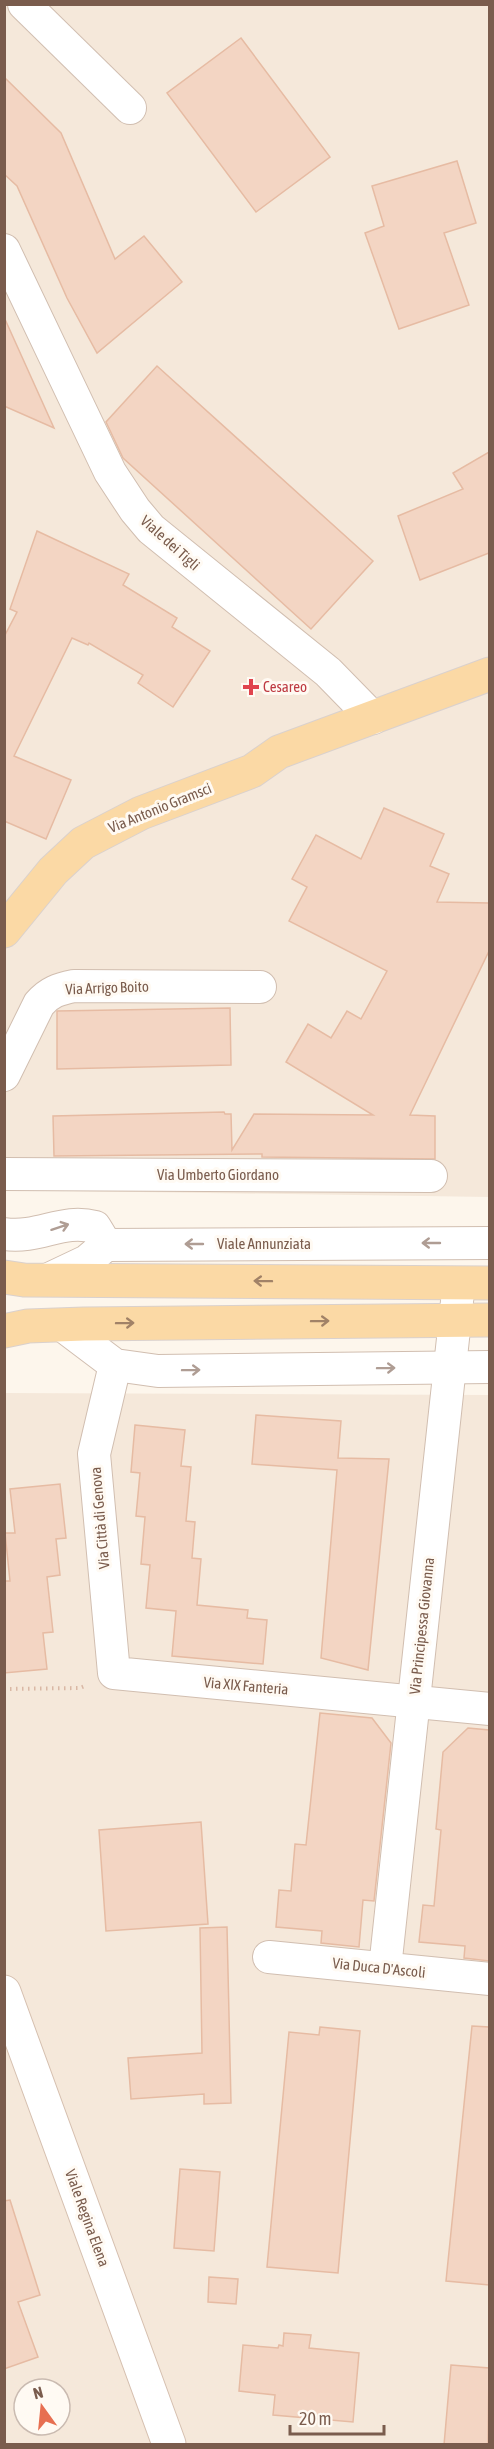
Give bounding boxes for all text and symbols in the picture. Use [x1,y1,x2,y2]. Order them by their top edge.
street label: Viale dei Tigli [137,512,203,574]
place label: Cesareo [263,678,307,695]
marker: Cesareo [244,680,258,694]
street label: Via Antonio Gramsci [106,779,214,836]
street label: Via Arrigo Boito [65,978,149,997]
street label: Via Umberto Giordano [157,1166,279,1183]
one-way arrow [50,1221,69,1232]
street label: Viale Annunziata [217,1235,311,1252]
one-way arrow [422,1237,442,1249]
one-way arrow [185,1239,205,1250]
one-way arrow [254,1275,274,1287]
one-way arrow [310,1315,330,1327]
one-way arrow [115,1317,135,1329]
one-way arrow [375,1362,395,1374]
one-way arrow [180,1364,200,1376]
street label: Via Città di Genova [87,1466,112,1570]
street label: Via Principessa Giovanna [406,1557,437,1695]
street label: Via XIX Fanteria [203,1673,289,1698]
street label: Via Duca D'Ascoli [332,1954,426,1981]
street label: Viale Regina Elena [62,2167,113,2269]
north arrow [12,2377,72,2437]
text: N [31,2383,45,2402]
scale bar [290,2398,384,2436]
text: 20 m [299,2408,331,2429]

